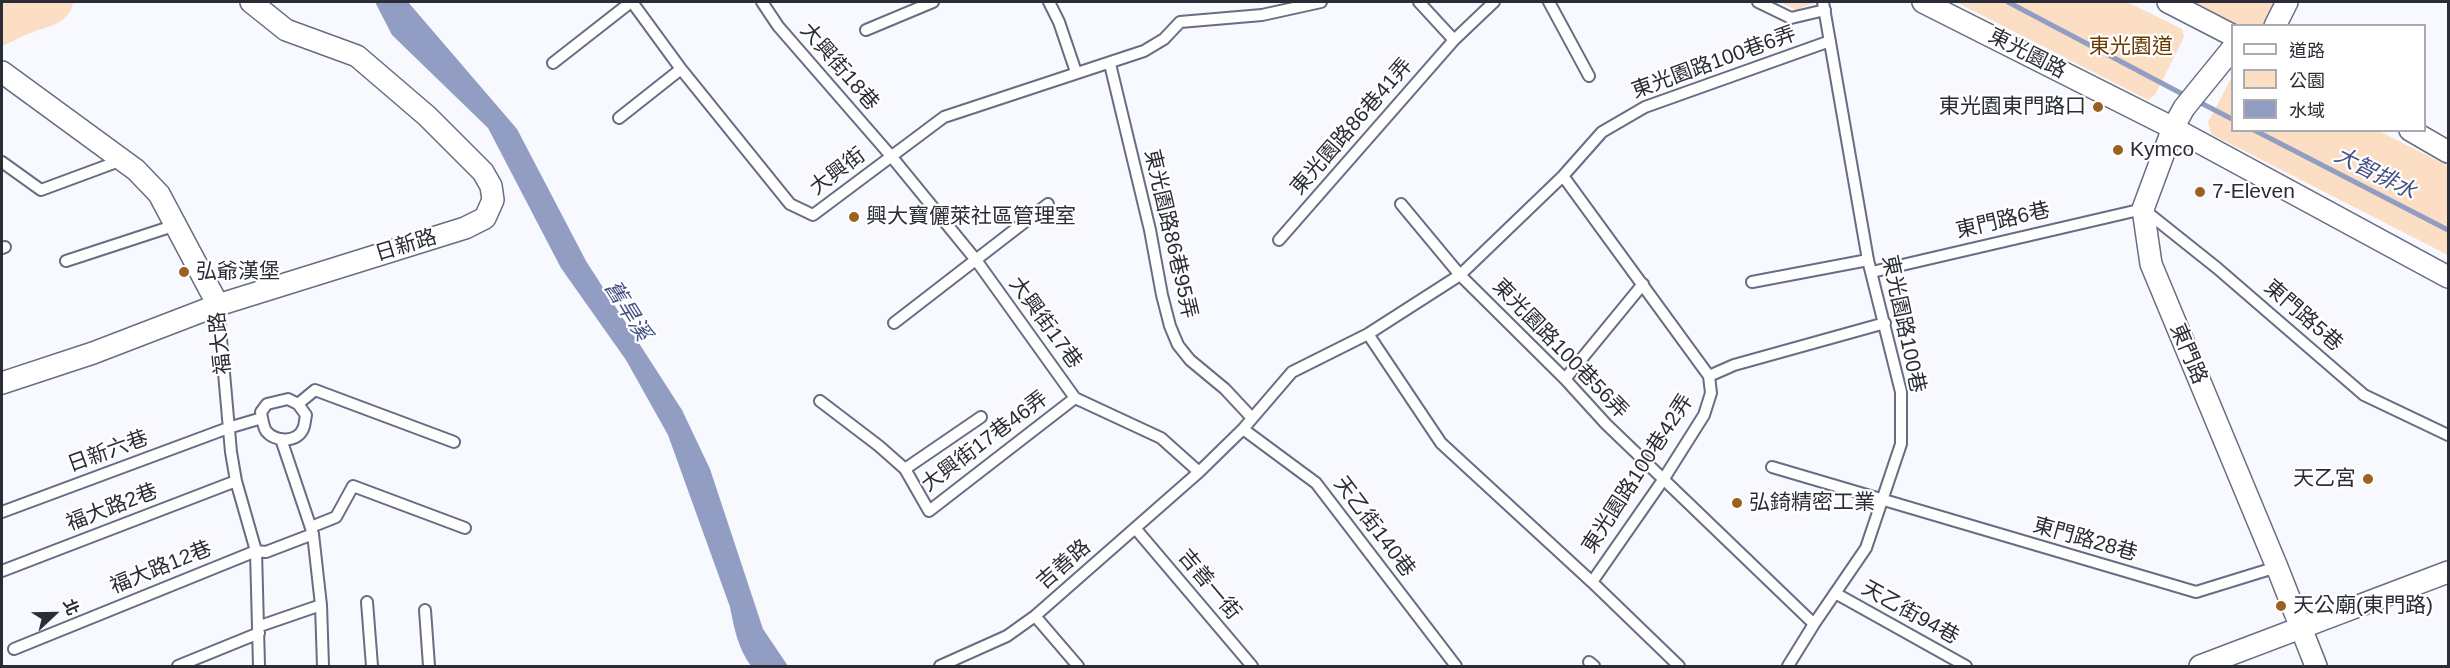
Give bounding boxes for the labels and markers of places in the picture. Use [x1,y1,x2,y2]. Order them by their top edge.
place label: 東光園東門路口 [1939,94,2086,120]
marker: 東光園東門路口 [2091,100,2105,114]
place label: Kymco [2130,137,2194,163]
marker: Kymco [2111,143,2125,157]
place label: 7-Eleven [2212,179,2295,205]
marker: 7-Eleven [2193,185,2207,199]
place label: 興大寶儷萊社區管理室 [866,204,1076,230]
marker: 興大寶儷萊社區管理室 [847,210,861,224]
place label: 弘爺漢堡 [196,259,280,285]
marker: 弘爺漢堡 [177,265,191,279]
place label: 天乙宮 [2293,466,2356,492]
marker: 天乙宮 [2361,472,2375,486]
place label: 弘錡精密工業 [1749,490,1875,516]
marker: 弘錡精密工業 [1730,496,1744,510]
place label: 天公廟(東門路) [2293,593,2433,619]
marker: 天公廟(東門路) [2274,599,2288,613]

